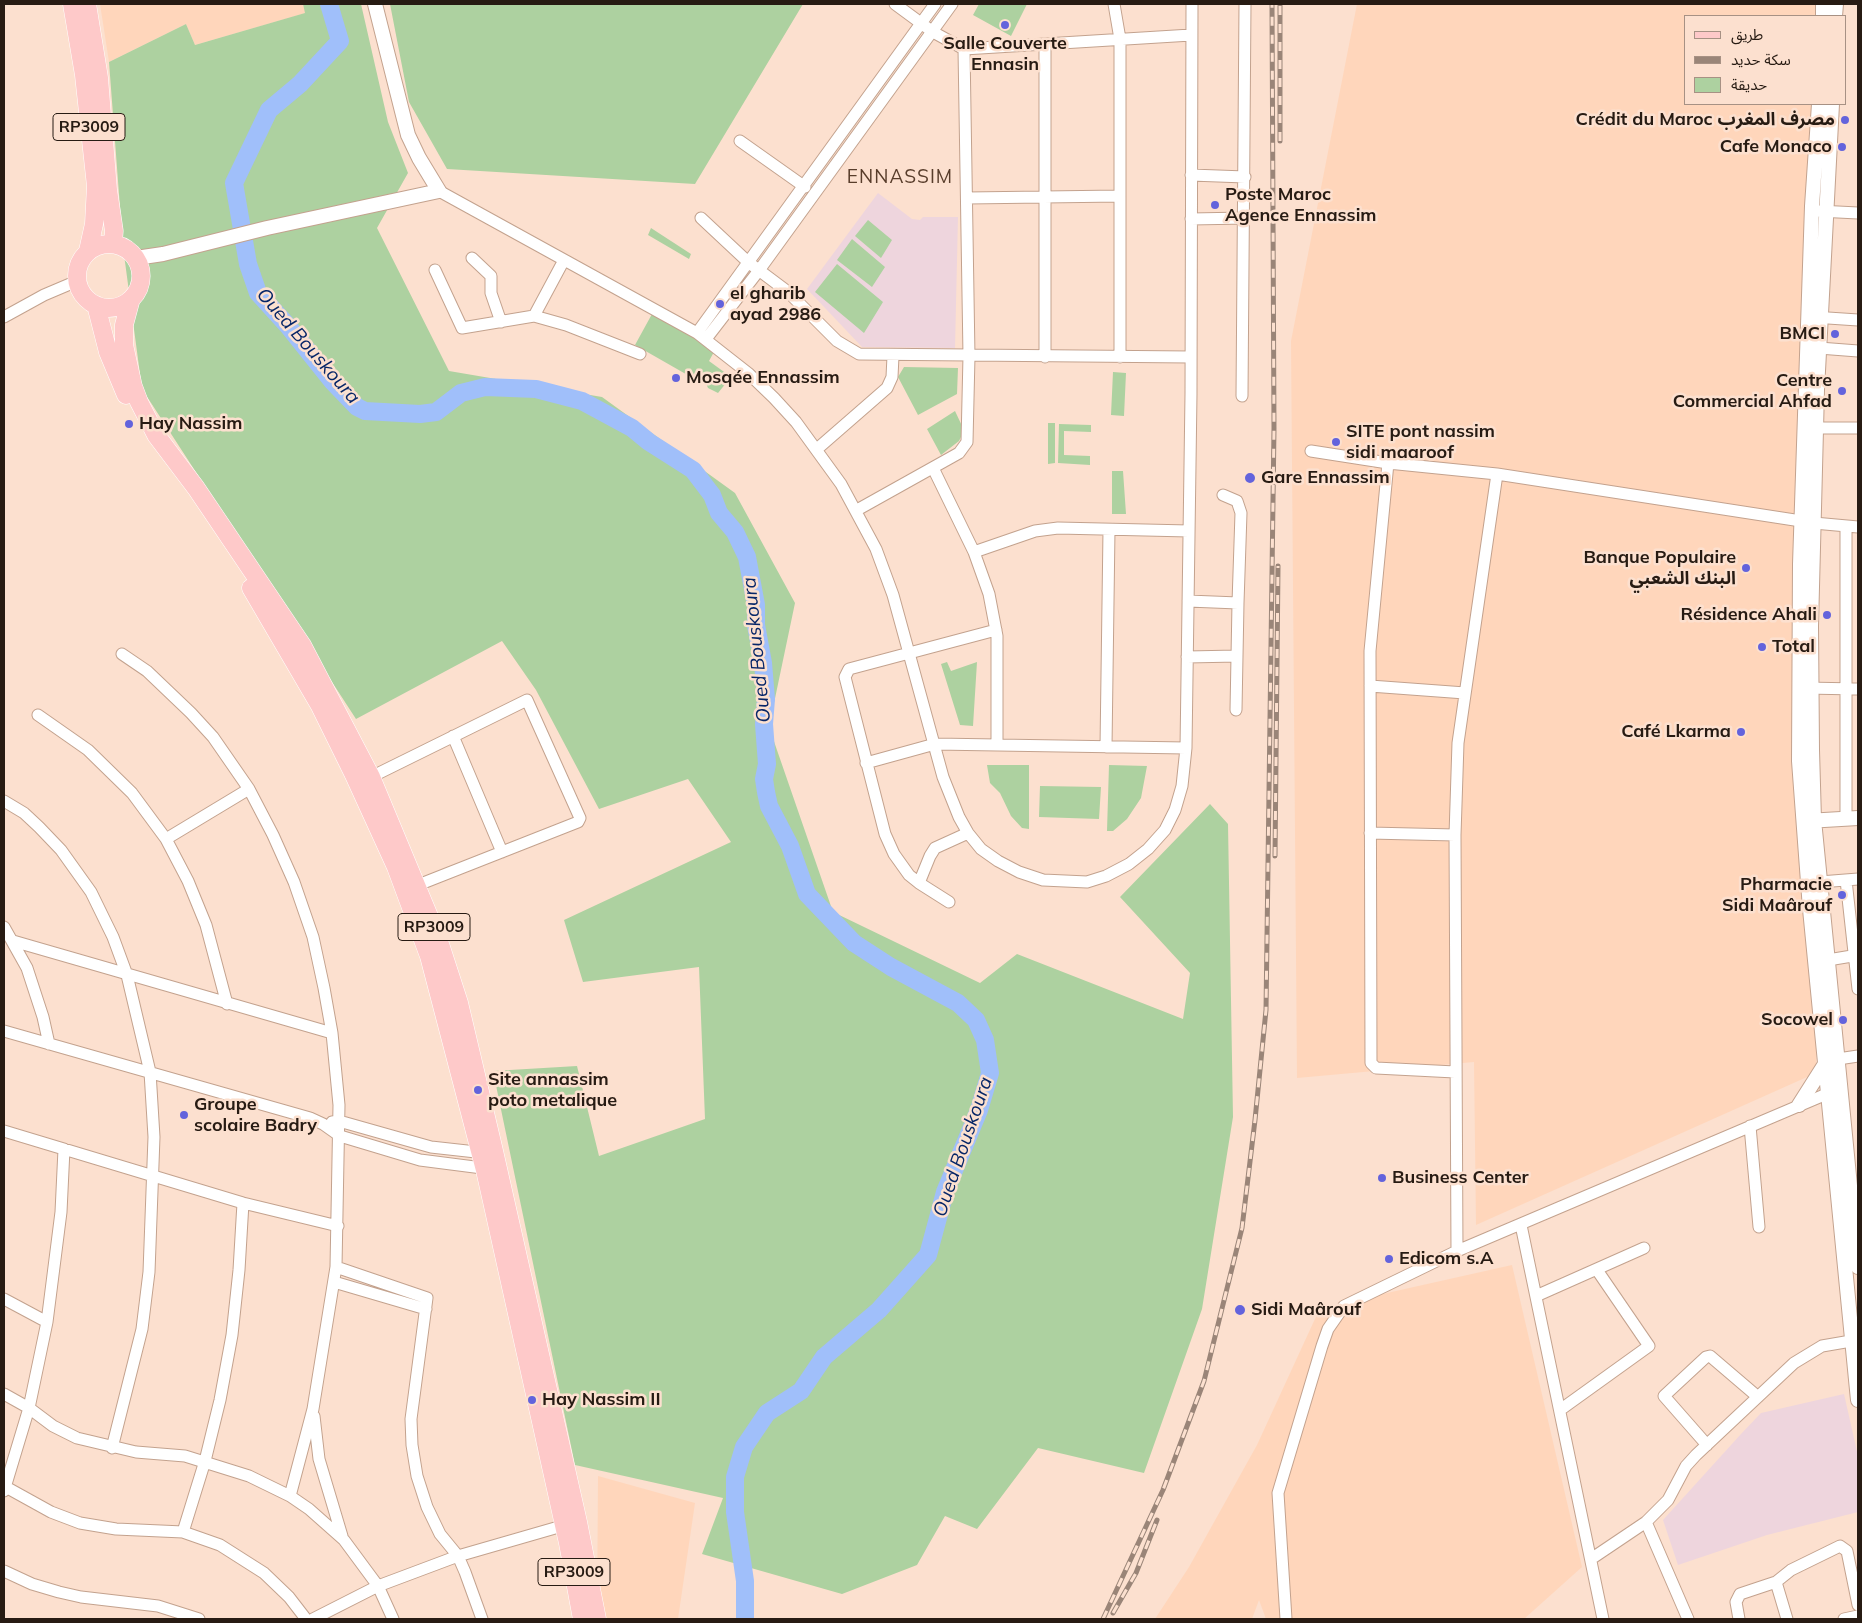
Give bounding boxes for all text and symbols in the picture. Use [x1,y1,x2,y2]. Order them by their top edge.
legend [1684,15,1847,105]
marker: Salle Couverte Ennasin [999,19,1011,31]
text: طريق [1731,25,1763,44]
place label: Salle Couverte Ennasin [943,33,1067,76]
text: سكة حديد [1731,50,1791,69]
text: حديقة [1731,75,1767,94]
place label: Crédit du Maroc مصرف المغرب [1576,109,1835,131]
road number: RP3009 [53,114,125,140]
marker: Crédit du Maroc مصرف المغرب [1839,114,1851,126]
place label: Cafe Monaco [1720,136,1832,158]
marker: Cafe Monaco [1836,141,1848,153]
district label: ENNASSIM [846,166,954,188]
place label: Poste Maroc Agence Ennassim [1225,184,1377,226]
marker: Poste Maroc Agence Ennassim [1209,199,1221,211]
water label: Oued Bouskoura [251,283,365,409]
place label: el gharib ayad 2986 [730,283,821,326]
marker: el gharib ayad 2986 [714,298,726,310]
place label: BMCI [1779,323,1825,345]
marker: BMCI [1829,328,1841,340]
place label: Mosqée Ennassim [686,367,840,389]
place label: Centre Commercial Ahfad [1673,370,1832,412]
marker: Mosqée Ennassim [670,372,682,384]
marker: Centre Commercial Ahfad [1836,385,1848,397]
place label: Hay Nassim [139,413,242,435]
marker: Hay Nassim [123,418,135,430]
place label: SITE pont nassim sidi maaroof [1346,421,1495,464]
marker: SITE pont nassim sidi maaroof [1330,436,1342,448]
place label: Gare Ennassim [1261,467,1390,489]
marker: Gare Ennassim [1243,471,1257,485]
place label: Banque Populaire البنك الشعبي [1583,547,1736,590]
marker: Banque Populaire البنك الشعبي [1740,562,1752,574]
water label: Oued Bouskoura [738,576,776,724]
place label: Résidence Ahali [1681,604,1817,626]
marker: Résidence Ahali [1821,609,1833,621]
place label: Total [1772,636,1815,658]
marker: Total [1756,641,1768,653]
place label: Café Lkarma [1621,721,1731,743]
marker: Café Lkarma [1735,726,1747,738]
place label: Pharmacie Sidi Maârouf [1722,874,1832,916]
marker: Pharmacie Sidi Maârouf [1836,889,1848,901]
road number: RP3009 [398,914,470,940]
place label: Socowel [1761,1009,1833,1031]
marker: Socowel [1837,1014,1849,1026]
place label: Site annassim poto metalique [488,1069,617,1112]
water label: Oued Bouskoura [928,1074,998,1220]
marker: Site annassim poto metalique [472,1084,484,1096]
place label: Groupe scolaire Badry [194,1094,317,1136]
marker: Groupe scolaire Badry [178,1109,190,1121]
place label: Business Center [1392,1167,1529,1189]
marker: Business Center [1376,1172,1388,1184]
place label: Edicom s.A [1399,1248,1493,1270]
marker: Edicom s.A [1383,1253,1395,1265]
place label: Sidi Maârouf [1251,1299,1361,1321]
marker: Sidi Maârouf [1233,1303,1247,1317]
place label: Hay Nassim II [542,1389,661,1411]
marker: Hay Nassim II [526,1394,538,1406]
road number: RP3009 [538,1558,610,1585]

